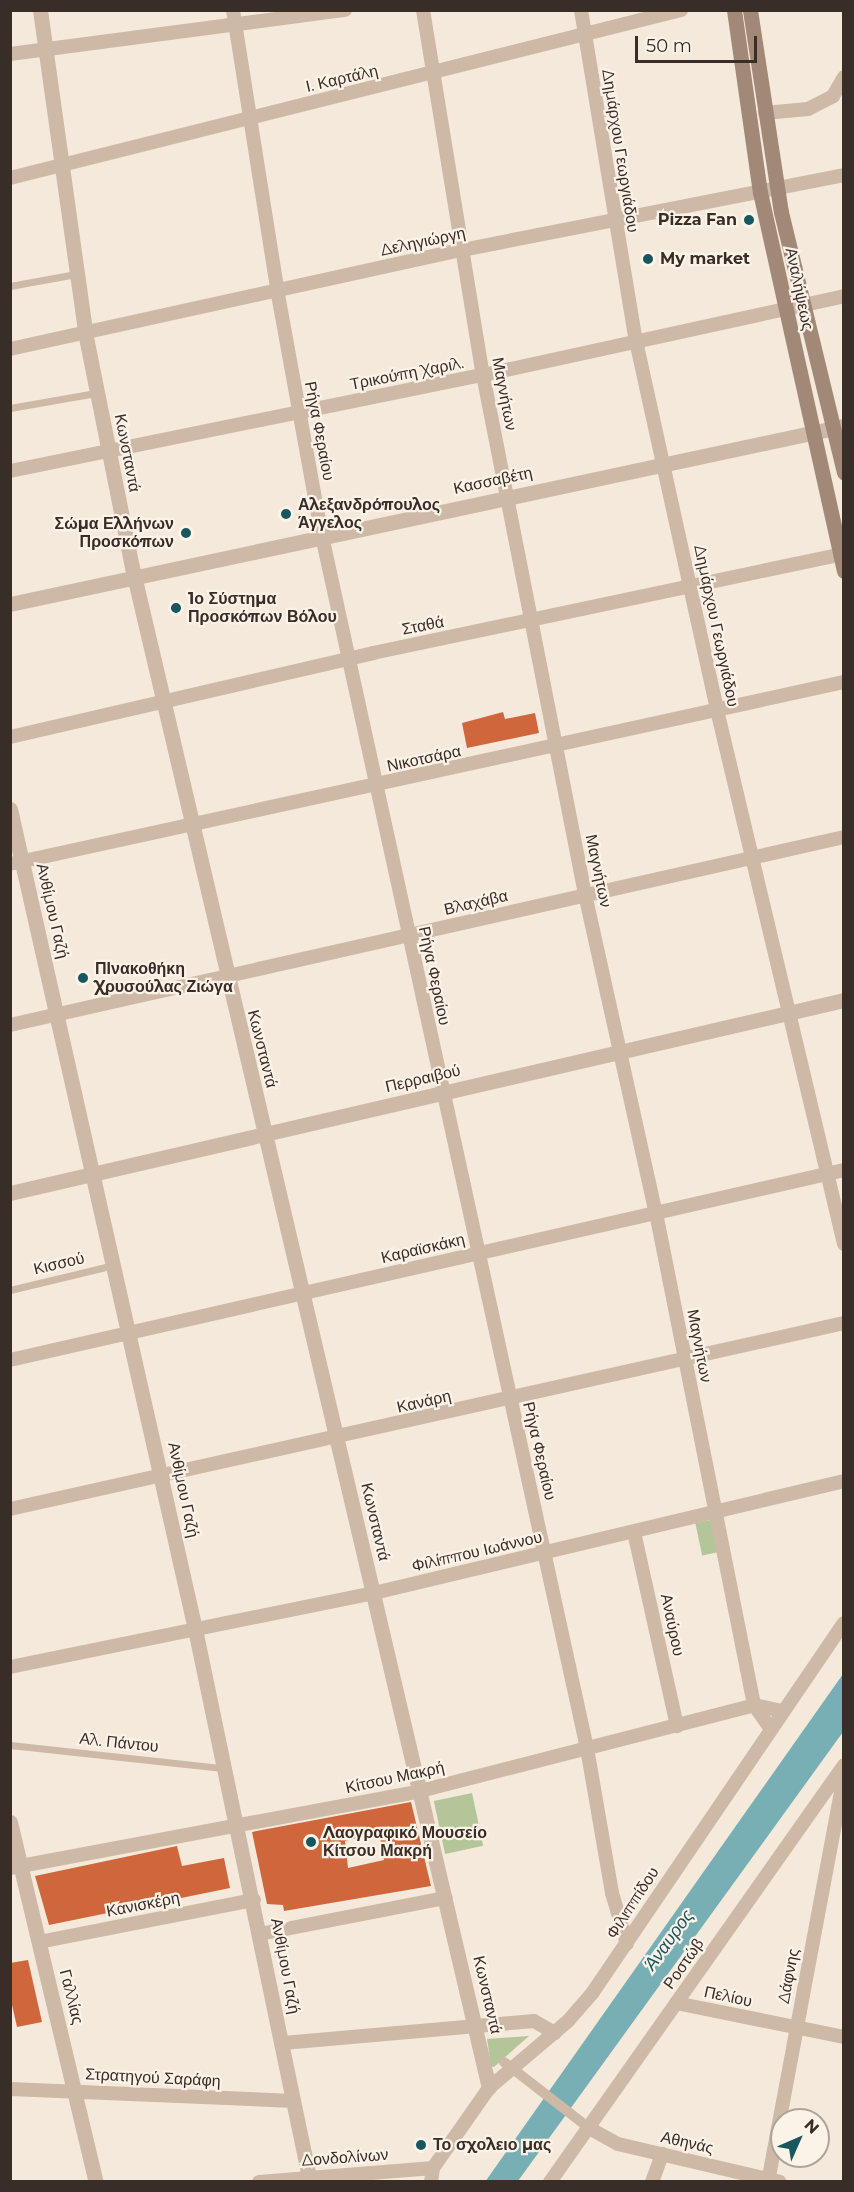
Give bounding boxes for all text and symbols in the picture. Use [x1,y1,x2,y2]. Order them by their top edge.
scale bar [638,24,760,62]
text: 50 m [646,35,692,57]
street label: Ι. Καρτάλη [304,61,380,97]
street label: Δημάρχου Γεωργιάδου [598,68,642,234]
place label: Pizza Fan [658,210,737,230]
marker: Pizza Fan [742,213,756,227]
street label: Δεληγιώργη [379,224,467,260]
street label: Αναλήψεως [781,246,817,332]
place label: My market [660,249,750,269]
marker: My market [641,252,655,266]
street label: Τρικούπη Χαριλ. [348,354,466,394]
street label: Μαγνήτων [488,356,520,432]
street label: Ρήγα Φεραίου [300,380,338,482]
street label: Κωνσταντά [110,412,144,494]
street label: Κασσαβέτη [452,463,534,499]
place label: Αλεξανδρόπουλος Άγγελος [298,495,440,533]
marker: Αλεξανδρόπουλος Άγγελος [279,507,293,521]
place label: Σώμα Ελλήνων Προσκόπων [55,514,174,552]
marker: Σώμα Ελλήνων Προσκόπων [179,526,193,540]
street label: Δημάρχου Γεωργιάδου [689,543,743,709]
place label: 1ο Σύστημα Προσκόπων Βόλου [188,589,337,627]
marker: 1ο Σύστημα Προσκόπων Βόλου [169,601,183,615]
street label: Σταθά [400,613,446,639]
street label: Νικοτσάρα [385,742,463,776]
street label: Μαγνήτων [581,833,615,909]
street label: Ανθίμου Γαζή [32,861,72,961]
street label: Βλαχάβα [442,886,510,920]
street label: Ρήγα Φεραίου [414,925,454,1027]
place label: ΠΙνακοθήκη Χρυσούλας Ζιώγα [95,959,233,997]
marker: ΠΙνακοθήκη Χρυσούλας Ζιώγα [76,971,90,985]
street label: Κωνσταντά [243,1008,281,1090]
street label: Περραιβού [384,1061,462,1097]
street label: Καραϊσκάκη [379,1230,467,1268]
street label: Κισσού [32,1249,86,1279]
street label: Μαγνήτων [683,1308,715,1384]
street label: Κανάρη [395,1386,453,1418]
street label: Ρήγα Φεραίου [518,1400,560,1502]
street label: Ανθίμου Γαζή [163,1440,203,1540]
street label: Κωνσταντά [357,1481,393,1563]
street label: Φιλίππου Ιωάννου [410,1528,544,1576]
street label: Αναύρου [656,1592,688,1658]
street label: Αλ. Πάντου [78,1729,160,1757]
street label: Κίτσου Μακρή [344,1758,446,1798]
place label: Λαογραφικό Μουσείο Κίτσου Μακρή [323,1823,487,1861]
marker: Λαογραφικό Μουσείο Κίτσου Μακρή [304,1835,318,1849]
street label: Φιλιππίδου [603,1863,663,1943]
street label: Κανισκέρη [105,1888,181,1922]
water label: Άναυρος [640,1905,698,1975]
street label: Ανθίμου Γαζή [266,1916,304,2016]
street label: Ροστώβ [660,1935,708,1993]
street label: Δάφνης [774,1947,804,2005]
street label: Κωνσταντά [469,1954,505,2036]
street label: Γαλλίας [55,1968,87,2026]
street label: Πελίου [702,1983,754,2011]
street label: Στρατηγού Σαράφη [85,2065,221,2091]
north arrow [770,2108,830,2168]
text: N [800,2115,823,2138]
street label: Αθηνάς [659,2128,715,2158]
place label: Το σχολειο μας [433,2135,551,2155]
marker: Το σχολειο μας [414,2138,428,2152]
street label: Δονδολίνων [301,2145,389,2171]

